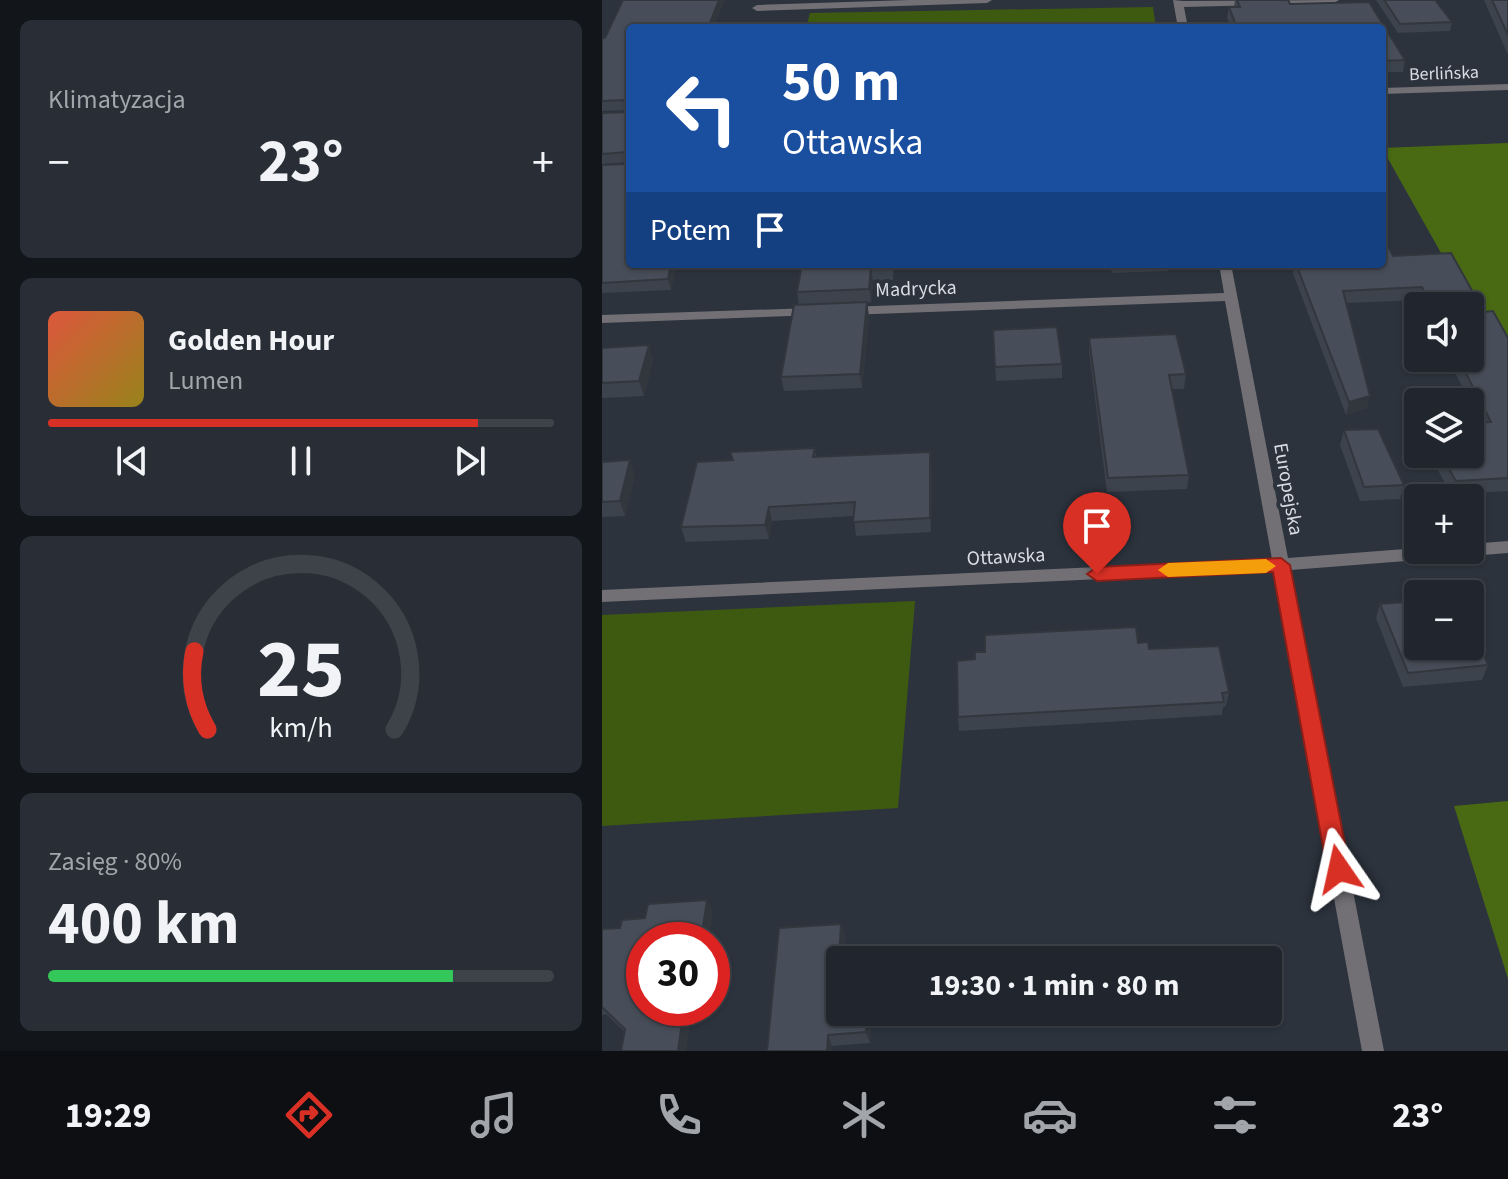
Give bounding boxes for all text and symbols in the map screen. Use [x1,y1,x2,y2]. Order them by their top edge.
text: 50 m [782,43,900,122]
icon: left [650,56,754,160]
street label: Berlińska [1409,60,1479,87]
text: Klimatyzacja [48,81,186,118]
text: Ottawska [782,117,923,168]
text: 23° [258,120,344,205]
text: − [48,132,70,195]
text: + [532,132,554,195]
icon: arrive [748,208,792,252]
text: Potem [650,209,732,252]
street label: Madrycka [875,274,957,304]
map controls [1404,292,1484,660]
button: sound [1404,292,1484,372]
text: Golden Hour [168,319,334,362]
text: Lumen [168,362,243,399]
button: layers [1404,388,1484,468]
icon: previous [110,439,154,483]
icon: pause [279,439,323,483]
icon: next [448,439,492,483]
street label: Europejska [1266,441,1310,537]
button: + [1404,484,1484,564]
pin [1063,492,1131,574]
icon: arrive [1075,504,1119,548]
street label: Ottawska [966,541,1046,573]
button: − [1404,580,1484,660]
text: 25 [257,611,345,729]
text: km/h [269,709,333,749]
position arrow [1297,827,1381,911]
text: Zasięg · 80% [48,843,182,880]
text: 400 km [48,882,239,967]
speed limit sign: 30 [626,922,730,1026]
text: 19:30 · 1 min · 80 m [929,964,1179,1007]
icon: directions [281,1087,337,1143]
icon: music [466,1087,522,1143]
icon: phone [651,1087,707,1143]
icon: climate [836,1087,892,1143]
icon: car [1022,1087,1078,1143]
icon: filters [1207,1087,1263,1143]
text: 19:29 [65,1090,151,1141]
text: 23° [1392,1090,1443,1141]

